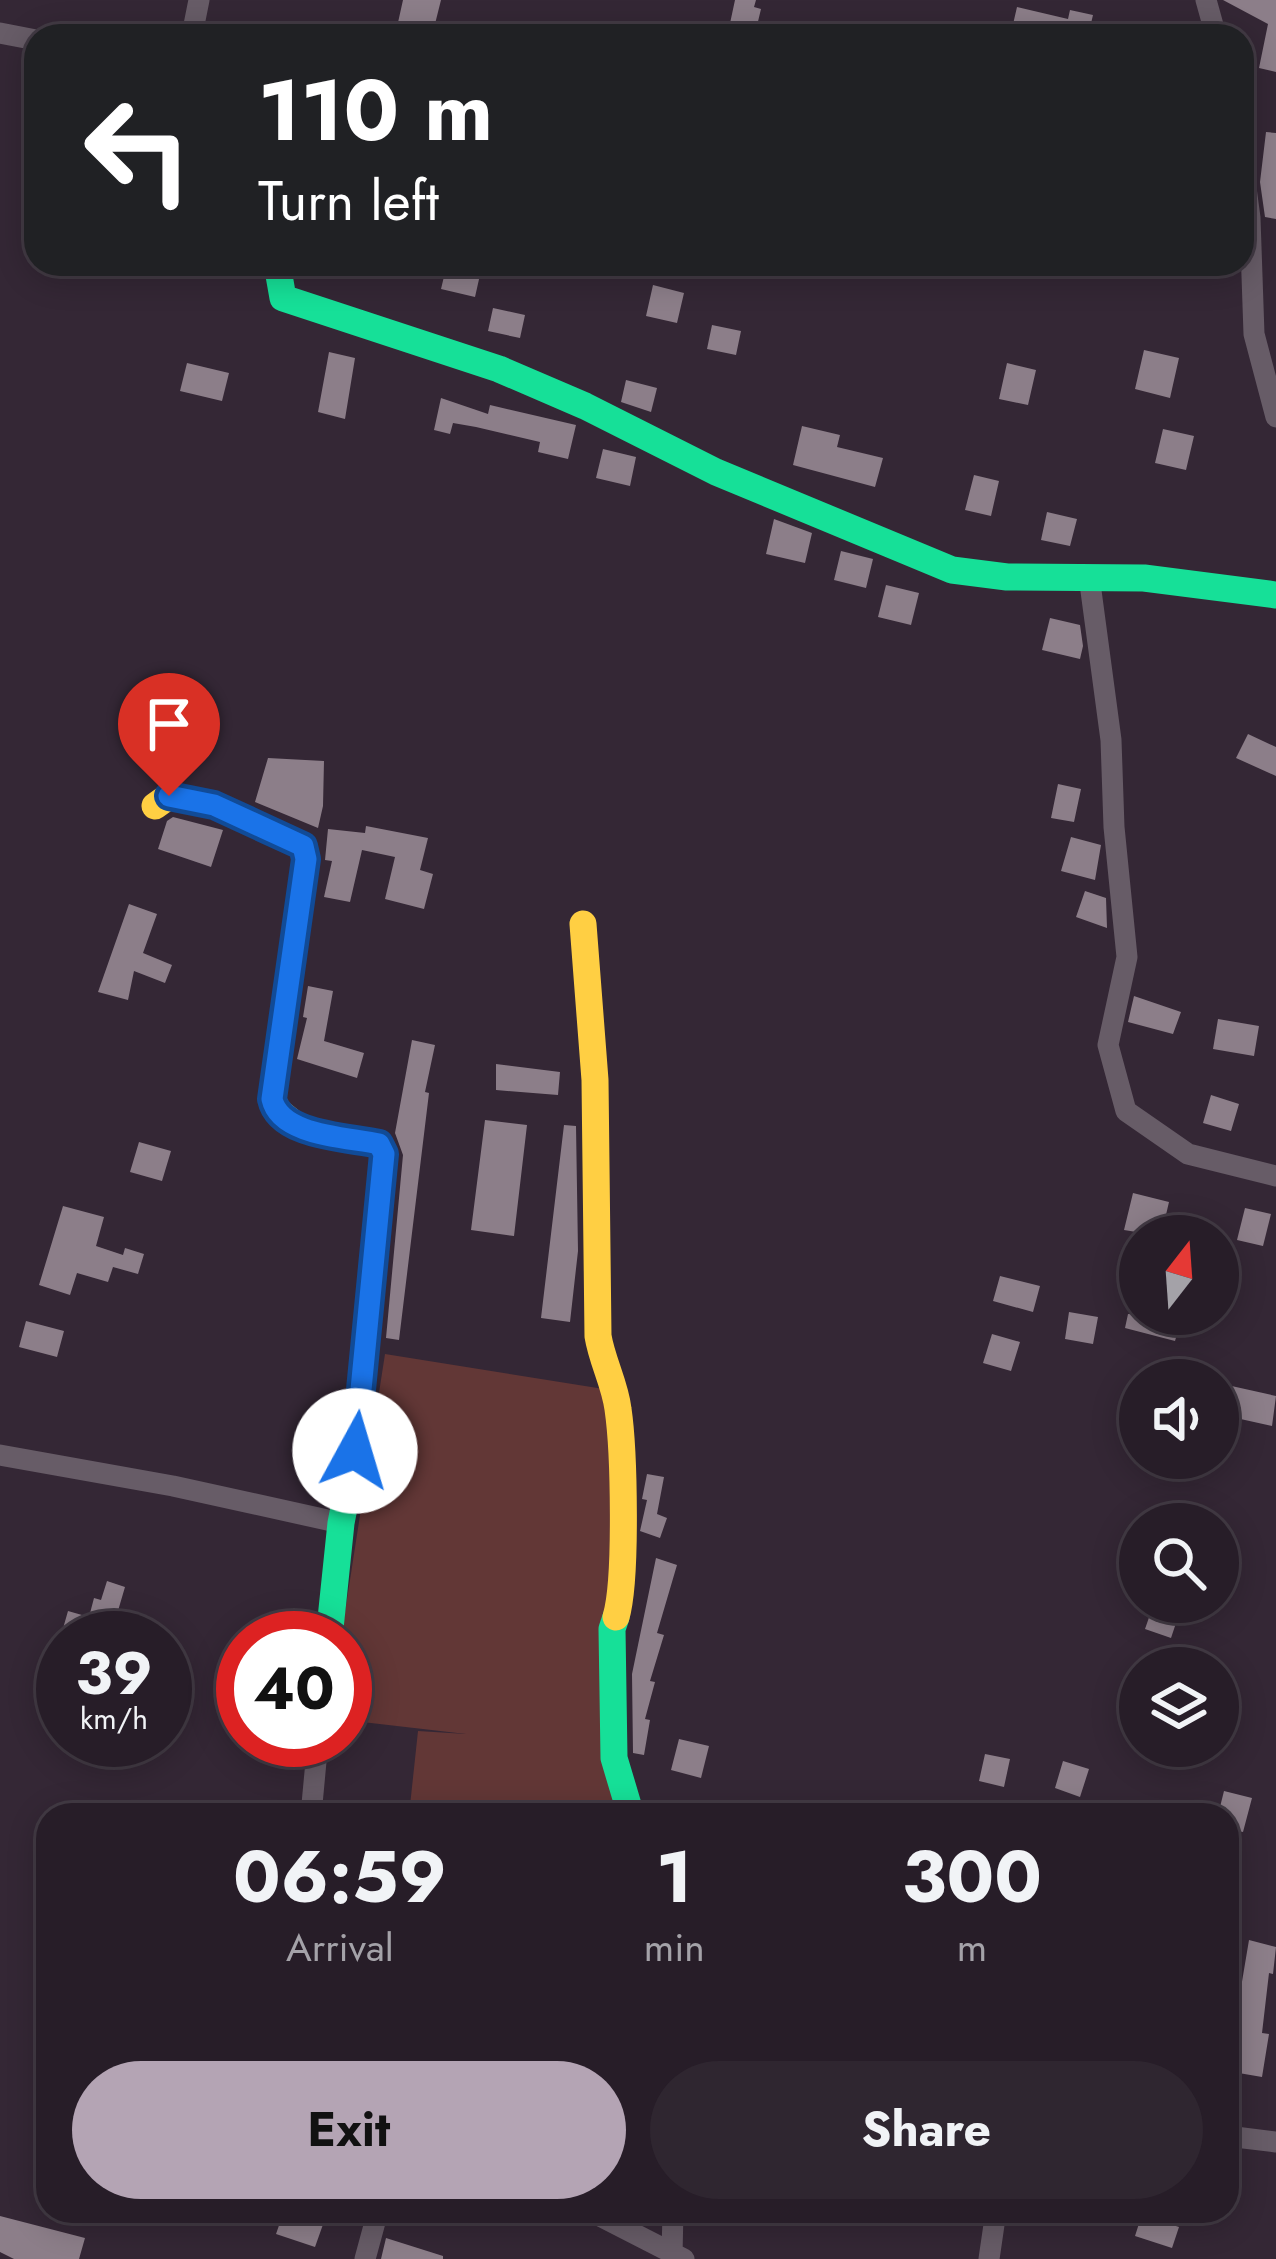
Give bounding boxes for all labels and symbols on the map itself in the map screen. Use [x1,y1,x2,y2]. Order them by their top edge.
pin [118,673,220,796]
north arrow [1119,1215,1239,1335]
position arrow [292,1388,418,1514]
speed limit sign: 40 [216,1611,372,1767]

